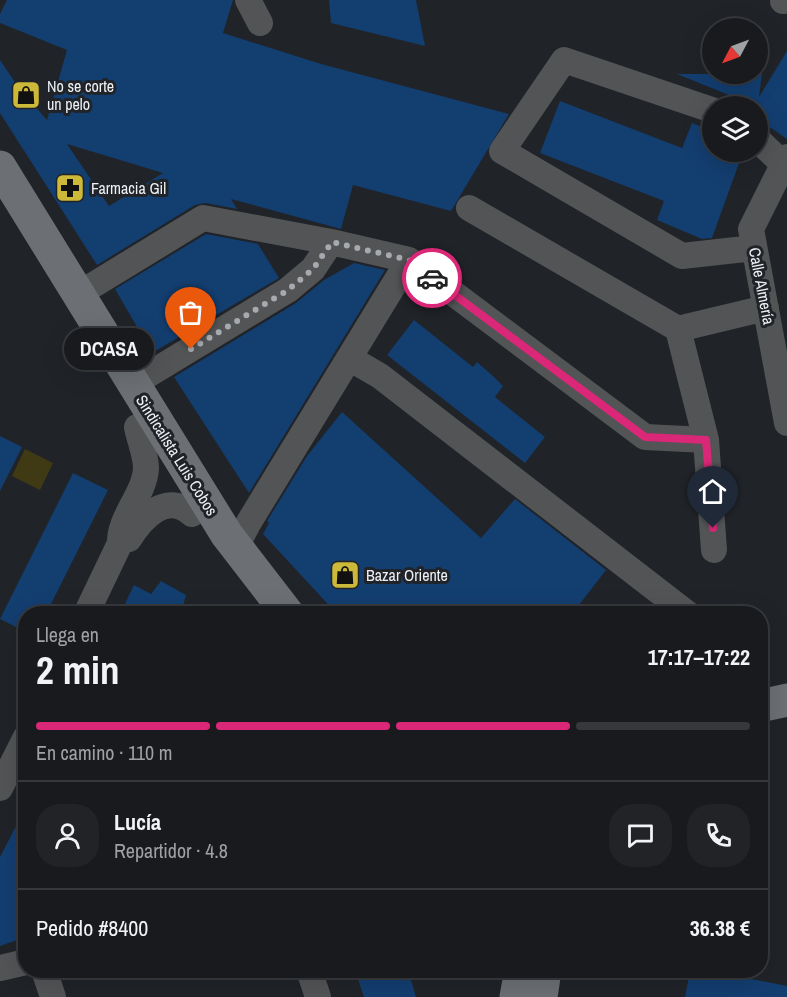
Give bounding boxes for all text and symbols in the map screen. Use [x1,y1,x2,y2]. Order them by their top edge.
north arrow [702,18,768,84]
map controls [702,18,768,162]
place label: No se corte un pelo [47,75,114,115]
shop icon: No se corte un pelo [10,79,42,111]
button: layers [702,96,768,162]
pharmacy icon: Farmacia Gil [54,172,86,204]
place label: Farmacia Gil [91,177,166,199]
street label: Calle Almería [744,246,780,327]
courier [402,248,462,308]
icon: car [416,262,449,295]
pin [165,287,216,349]
icon: bag [174,296,207,329]
callout: DCASA [65,328,155,370]
text: DCASA [80,335,138,362]
street label: Sindicalista Luis Cobos [131,390,223,520]
pin [687,466,738,528]
icon: home [696,475,729,508]
shop icon: Bazar Oriente [329,559,361,591]
place label: Bazar Oriente [366,564,448,586]
text: Llega en [36,621,99,648]
text: 17:17–17:22 [648,642,750,672]
text: 2 min [36,644,120,696]
text: En camino · 110 m [36,739,172,766]
button: person [36,804,99,867]
button: chat [609,804,672,867]
button: phone [687,804,750,867]
text: Lucía [114,807,161,837]
text: Repartidor · 4.8 [114,837,228,864]
text: Pedido #8400 [36,913,148,943]
text: 36.38 € [690,913,750,943]

